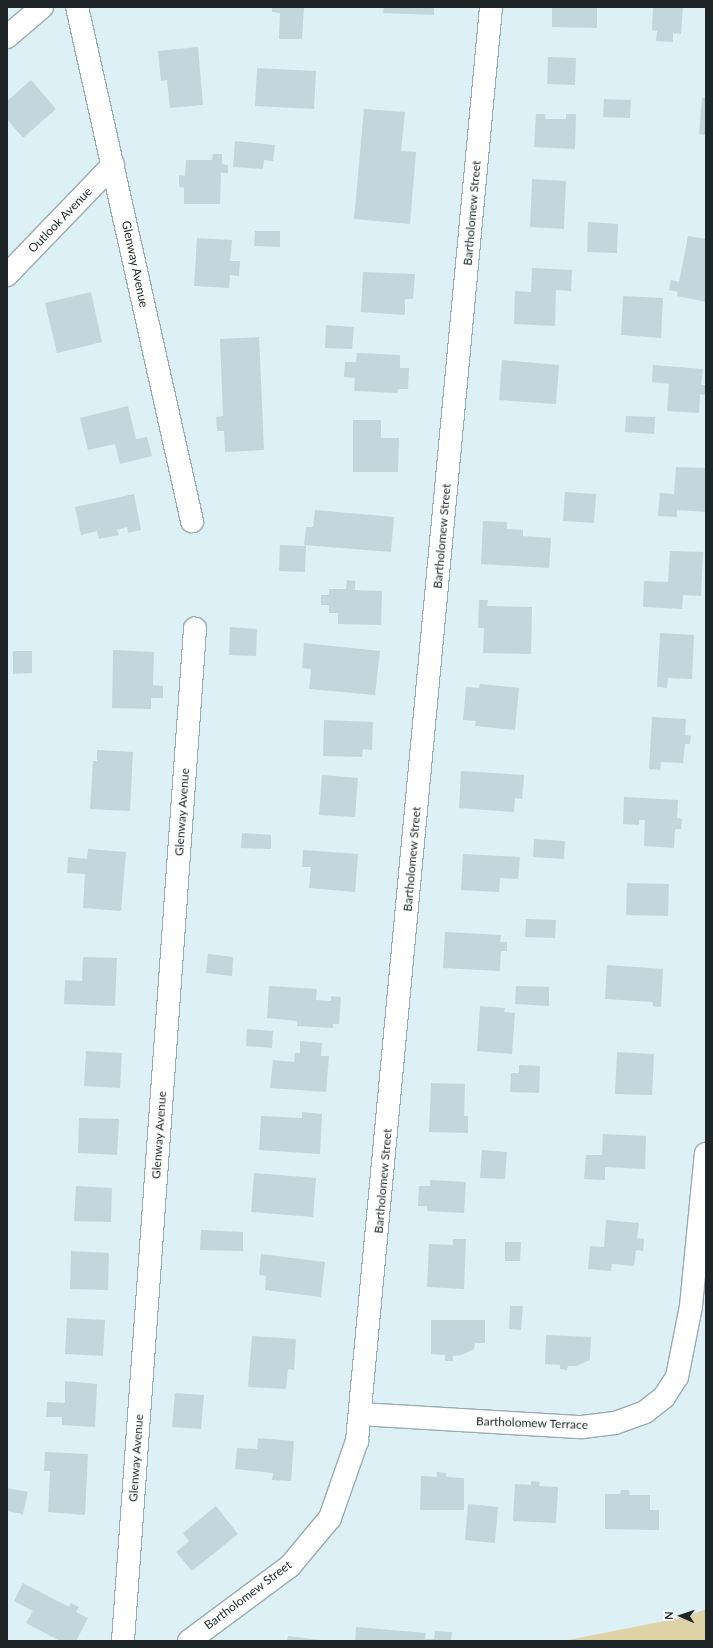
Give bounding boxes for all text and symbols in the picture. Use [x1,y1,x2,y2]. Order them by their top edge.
street label: Bartholomew Street [460,160,484,266]
street label: Outlook Avenue [25,184,95,256]
street label: Glenway Avenue [119,219,151,309]
street label: Bartholomew Street [430,483,454,589]
street label: Glenway Avenue [172,767,192,857]
street label: Bartholomew Street [400,806,424,912]
street label: Glenway Avenue [149,1090,169,1180]
street label: Bartholomew Street [371,1128,395,1234]
street label: Glenway Avenue [126,1413,146,1503]
street label: Bartholomew Terrace [475,1414,589,1432]
street label: Bartholomew Street [201,1557,295,1633]
north arrow [661,1596,701,1636]
text: N [662,1611,675,1620]

